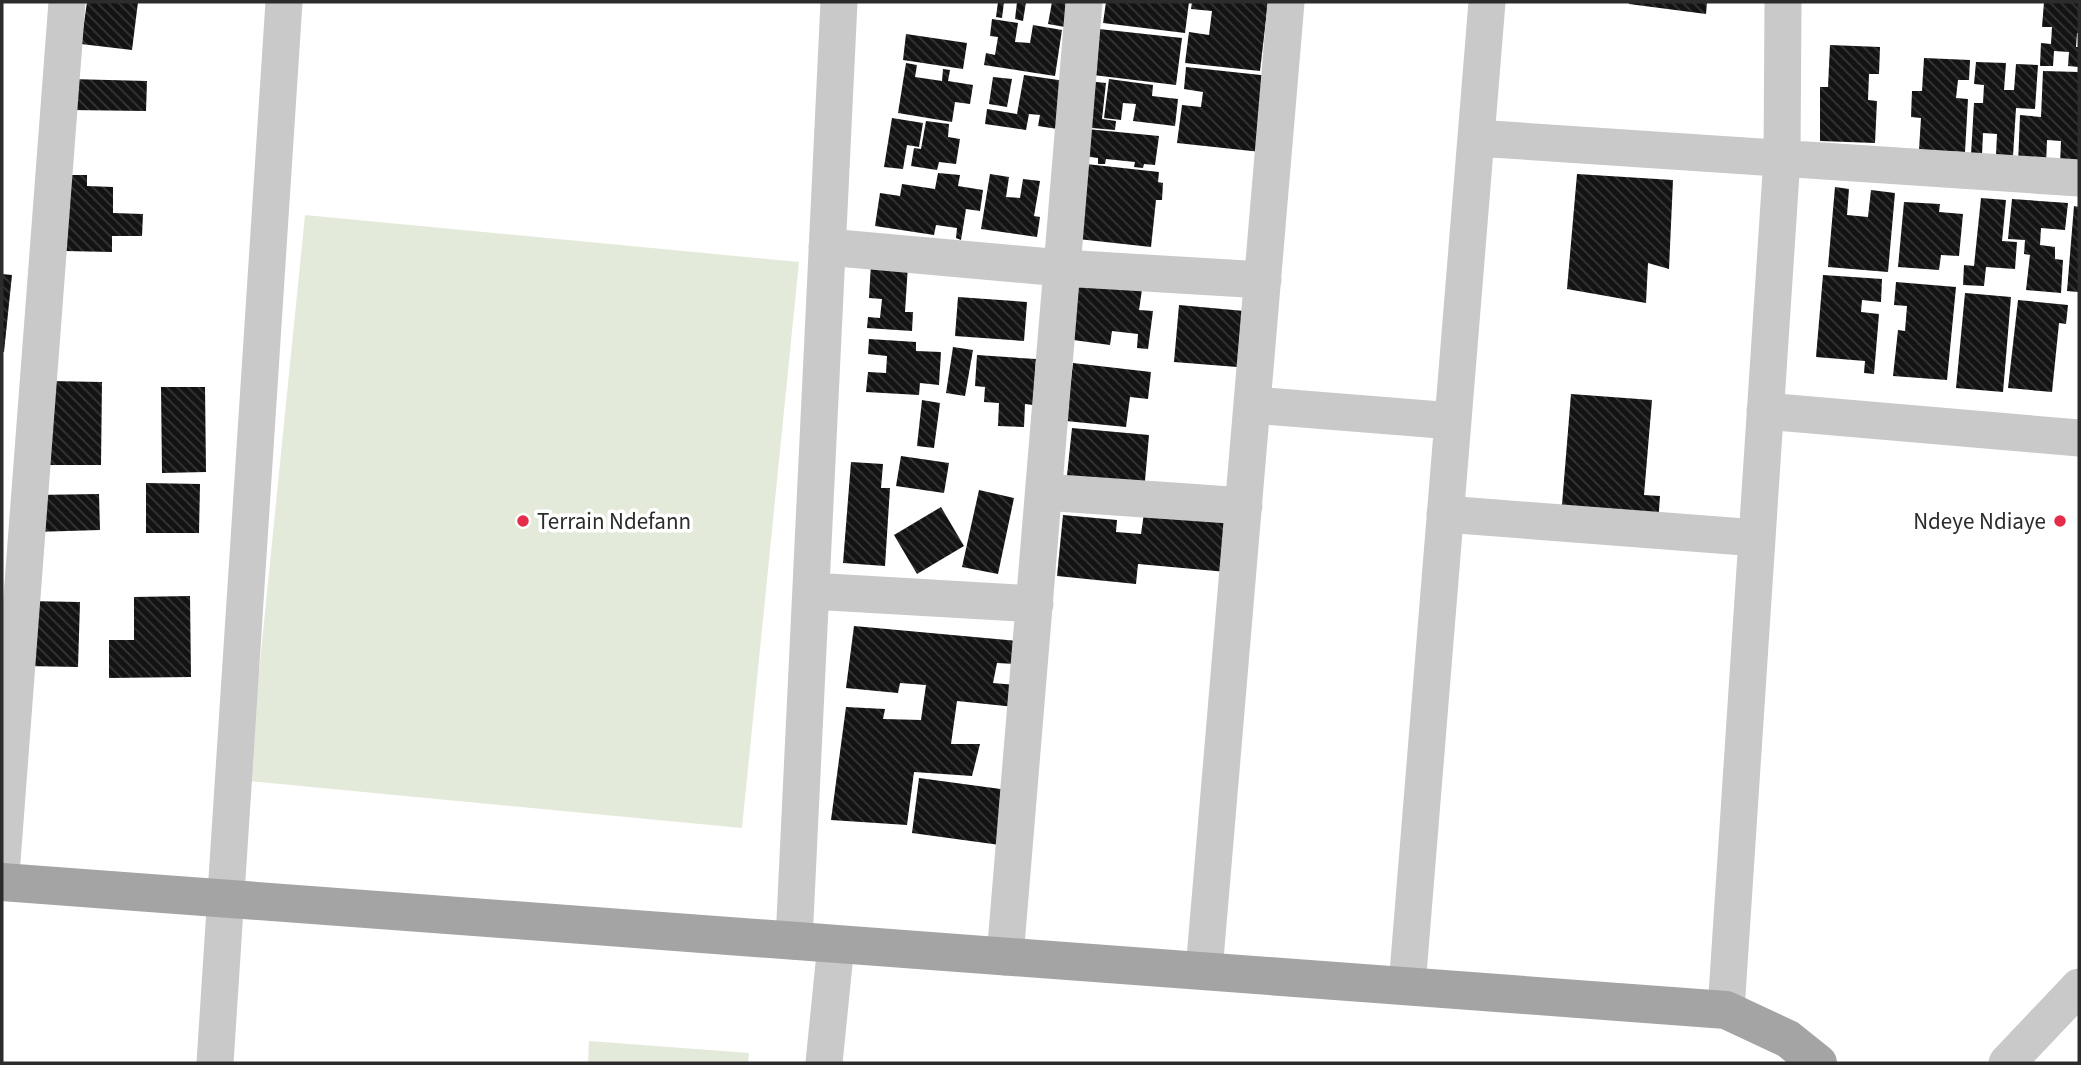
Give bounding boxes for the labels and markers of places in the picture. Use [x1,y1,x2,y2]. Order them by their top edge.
place label: Terrain Ndefann [537,505,691,538]
place label: Ndeye Ndiaye [1913,505,2046,538]
marker: Terrain Ndefann [515,513,531,529]
marker: Ndeye Ndiaye [2052,513,2068,529]

